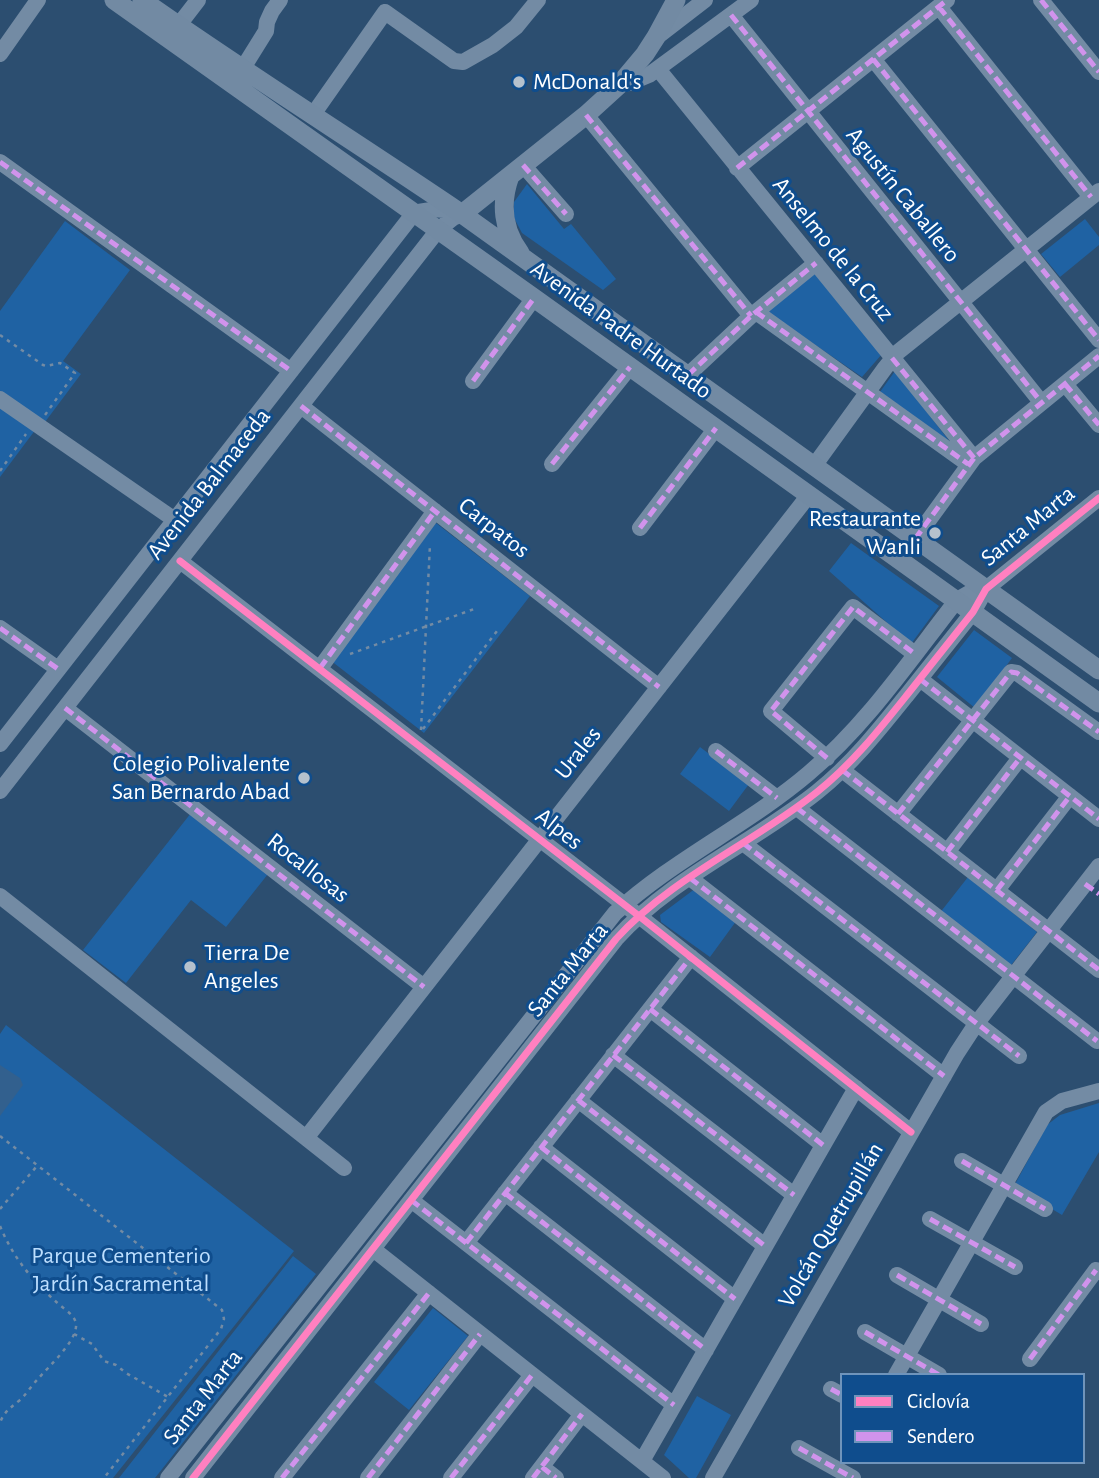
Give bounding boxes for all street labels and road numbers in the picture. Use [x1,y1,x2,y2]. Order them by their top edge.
street label: Agustín Caballero [840,121,966,269]
street label: Anselmo de la Cruz [766,171,900,327]
street label: Avenida Padre Hurtado [525,255,717,405]
street label: Avenida Balmaceda [141,403,277,565]
street label: Santa Marta [975,479,1081,573]
street label: Carpatos [453,491,535,565]
street label: Urales [548,721,608,785]
street label: Alpes [530,802,588,856]
street label: Rocallosas [261,827,355,909]
street label: Santa Marta [521,917,615,1023]
street label: Volcán Quetrupillán [772,1137,890,1313]
street label: Santa Marta [157,1344,249,1450]

